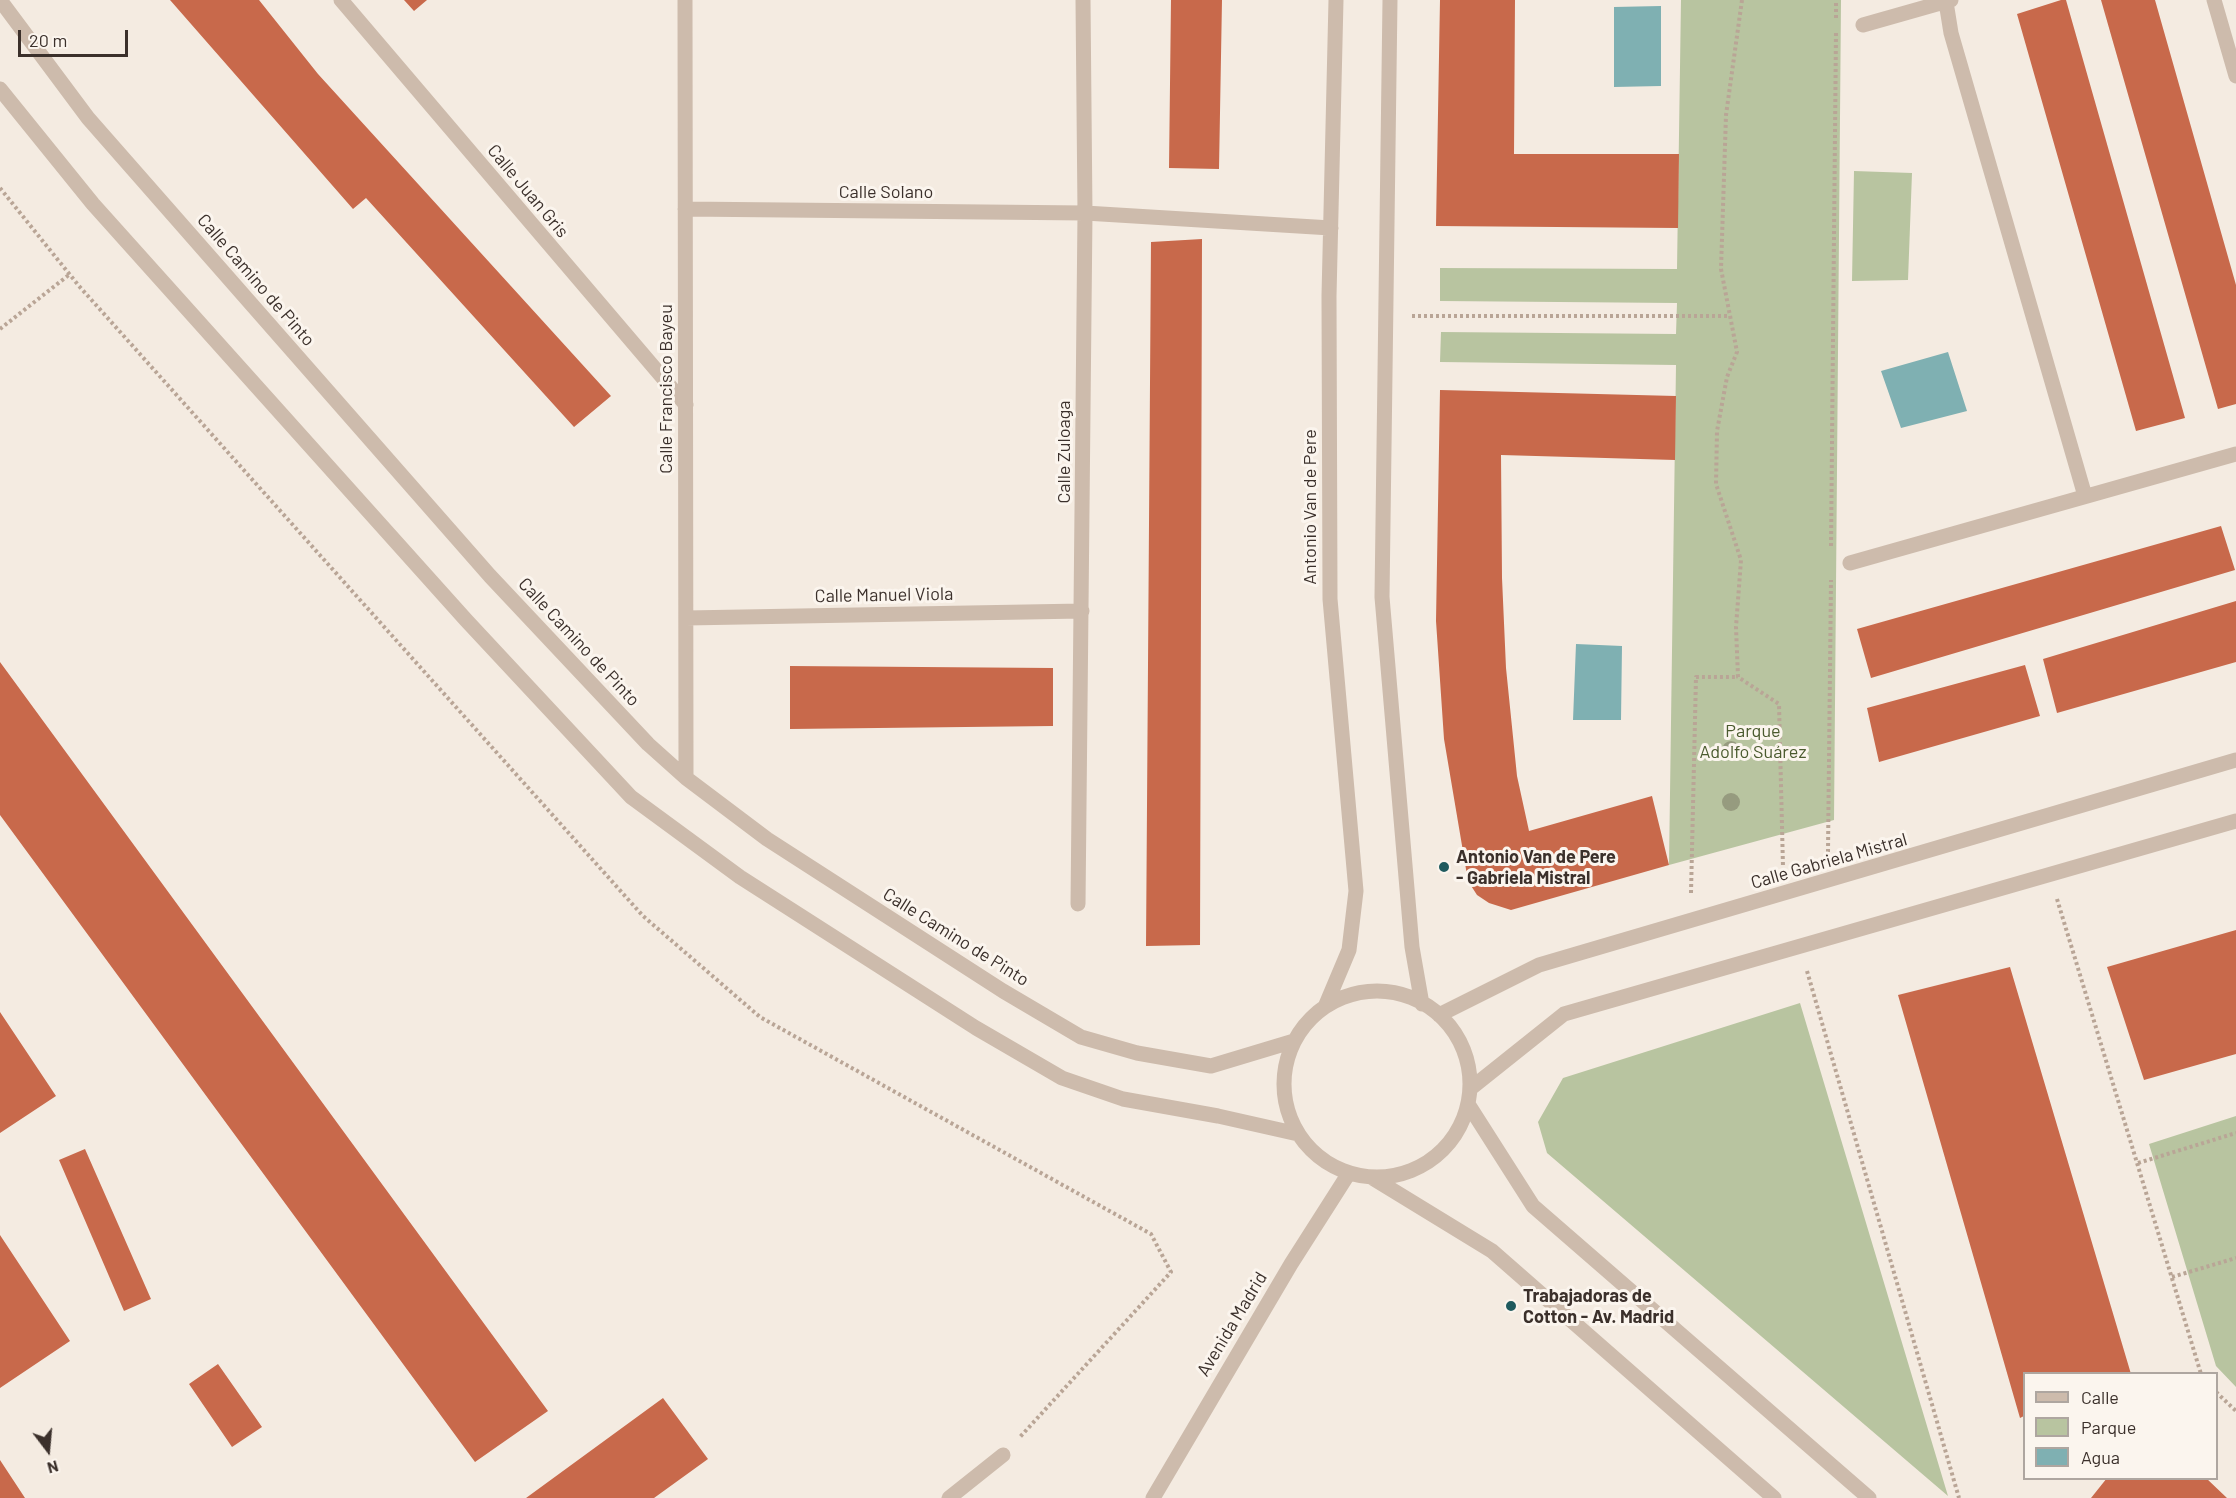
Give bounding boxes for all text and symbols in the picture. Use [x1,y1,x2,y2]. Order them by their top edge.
scale bar [21,18,130,56]
text: 20 m [29,29,67,51]
street label: Calle Juan Gris [483,140,573,242]
street label: Calle Solano [839,181,933,203]
street label: Calle Camino de Pinto [193,210,319,350]
street label: Calle Francisco Bayeu [655,304,677,474]
street label: Calle Zuloaga [1053,401,1075,503]
street label: Antonio Van de Pere [1299,429,1321,585]
street label: Calle Camino de Pinto [514,573,644,711]
street label: Calle Manuel Viola [815,583,953,607]
park label: Parque Adolfo Suárez [1700,720,1806,762]
street label: Calle Gabriela Mistral [1748,828,1910,894]
place label: Antonio Van de Pere - Gabriela Mistral [1456,846,1616,888]
marker: Antonio Van de Pere - Gabriela Mistral [1437,860,1451,874]
street label: Calle Camino de Pinto [879,883,1033,991]
street label: Avenida Madrid [1192,1268,1272,1380]
place label: Trabajadoras de Cotton - Av. Madrid [1523,1285,1674,1328]
marker: Trabajadoras de Cotton - Av. Madrid [1504,1299,1518,1313]
legend [2023,1372,2218,1480]
text: Calle [2081,1386,2119,1408]
text: Parque [2081,1416,2136,1438]
north arrow [18,1420,78,1480]
text: Agua [2081,1446,2120,1468]
text: N [45,1457,61,1478]

